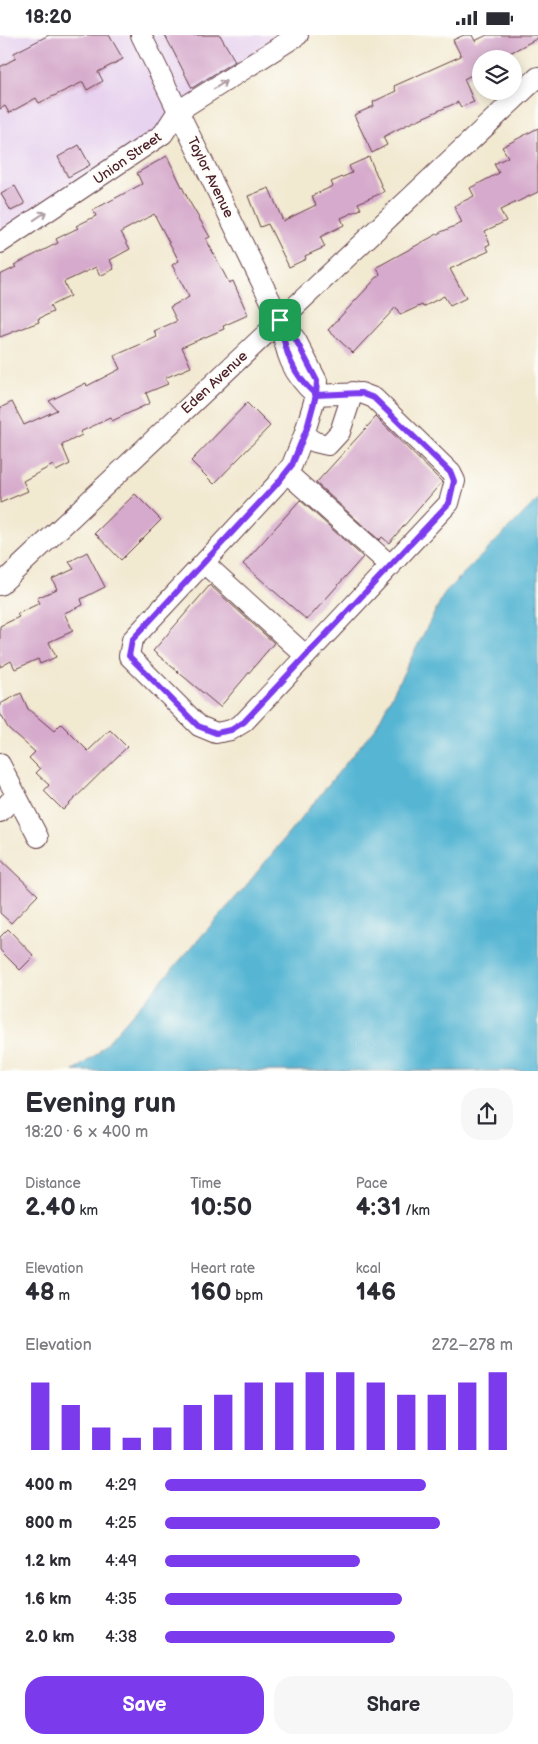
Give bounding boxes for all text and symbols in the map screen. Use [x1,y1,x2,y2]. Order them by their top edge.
text: 18:20 [25,6,72,29]
map controls [472,50,522,100]
button: layers [472,50,522,100]
one-way arrow [212,80,226,90]
street label: Union Street [90,128,165,188]
street label: Taylor Avenue [184,134,237,220]
one-way arrow [33,211,47,221]
pin [259,299,301,341]
icon: arrive [266,306,294,334]
street label: Eden Avenue [178,347,251,417]
text: Evening run [25,1087,176,1120]
button: share [461,1088,513,1140]
text: 18:20 · 6 × 400 m [25,1123,148,1142]
text: Distance [25,1175,81,1192]
text: Time [190,1175,221,1192]
text: Pace [356,1175,388,1192]
text: 2.40 [25,1192,76,1223]
text: 10:50 [190,1192,252,1223]
text: 4:31 [356,1192,402,1223]
text: km [76,1202,98,1219]
text: /km [402,1202,430,1219]
text: Elevation [25,1260,83,1277]
text: Heart rate [190,1260,255,1277]
text: kcal [356,1260,381,1277]
text: 48 [25,1277,55,1308]
text: 160 [190,1277,232,1308]
text: 146 [356,1277,396,1308]
text: m [55,1287,70,1304]
text: bpm [232,1287,263,1304]
text: Elevation [25,1336,92,1355]
text: 272–278 m [432,1336,513,1355]
text: 400 m [25,1476,72,1495]
text: 4:29 [105,1476,137,1495]
text: 800 m [25,1514,73,1533]
text: 4:25 [105,1514,137,1533]
text: 1.2 km [25,1552,71,1571]
text: 4:49 [105,1552,137,1571]
text: 1.6 km [25,1590,71,1609]
text: 4:35 [105,1590,137,1609]
text: 2.0 km [25,1628,74,1647]
text: 4:38 [105,1628,137,1647]
button: Save [25,1676,264,1734]
button: Share [274,1676,513,1734]

